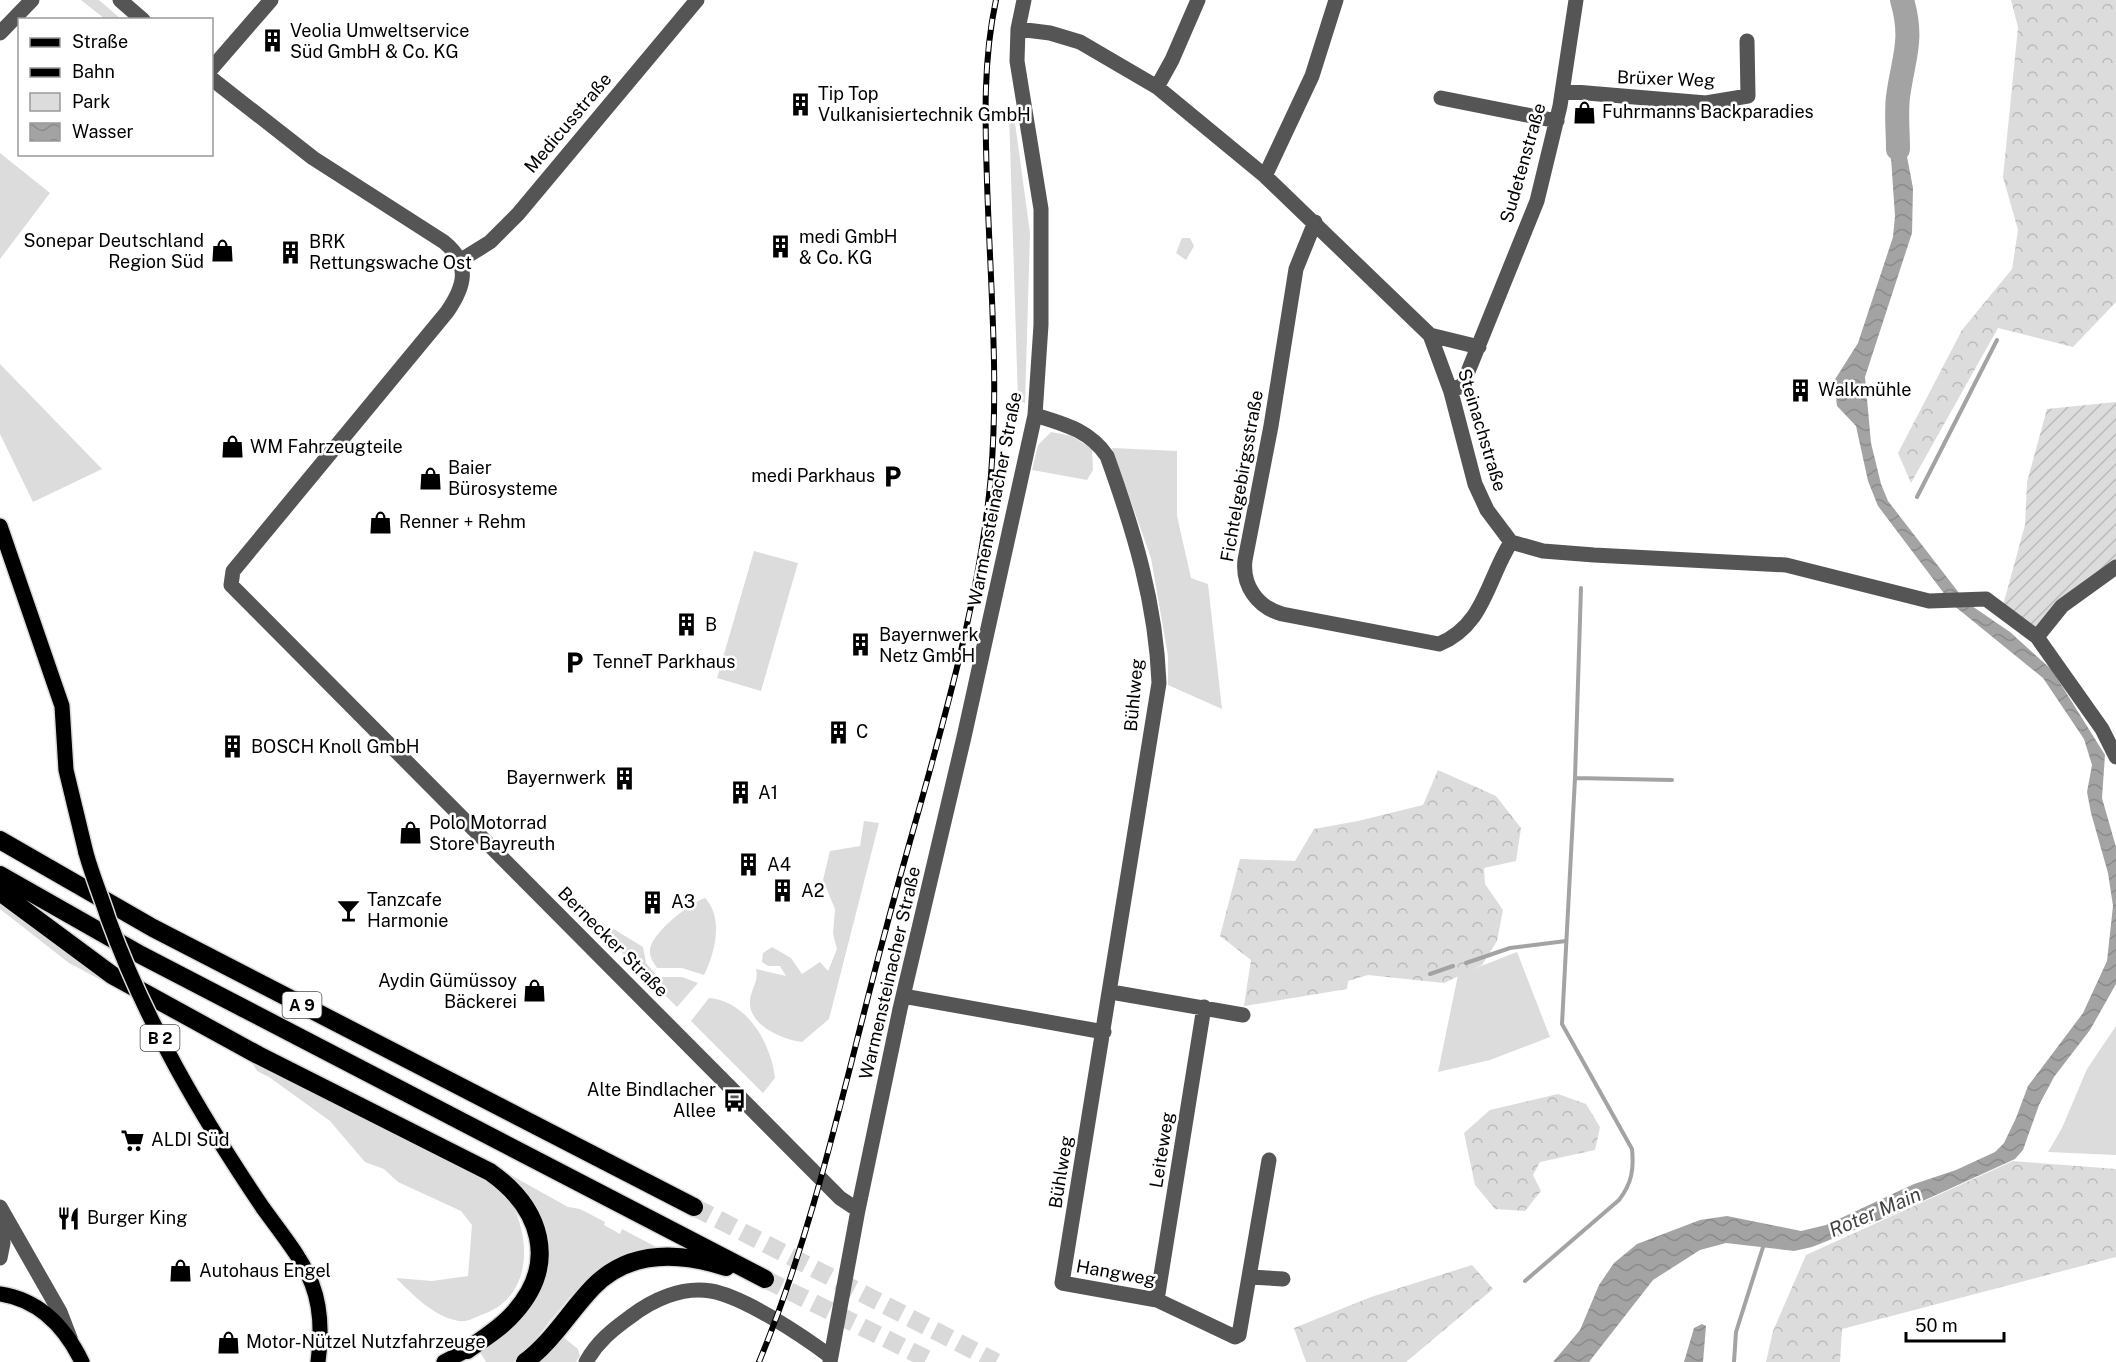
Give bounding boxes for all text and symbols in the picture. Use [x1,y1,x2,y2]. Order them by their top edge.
legend [18,18,213,156]
place label: Veolia Umweltservice Süd GmbH & Co. KG [290,20,470,62]
building icon: Veolia Umweltservice Süd GmbH & Co. KG [259,28,285,54]
text: Straße [72,31,128,52]
text: Bahn [72,61,115,82]
street label: Brüxer Weg [1617,66,1715,91]
street label: Medicusstraße [520,68,616,177]
place label: Tip Top Vulkanisiertechnik GmbH [818,83,1031,125]
text: Park [72,91,110,112]
building icon: Tip Top Vulkanisiertechnik GmbH [787,91,813,117]
shop icon: Fuhrmanns Backparadies [1571,99,1597,125]
street label: Sudetenstraße [1495,101,1550,225]
place label: Fuhrmanns Backparadies [1602,101,1814,122]
text: Wasser [72,121,134,142]
place label: medi GmbH & Co. KG [799,226,898,268]
place label: Sonepar Deutschland Region Süd [24,230,204,272]
place label: BRK Rettungswache Ost [309,231,472,273]
building icon: medi GmbH & Co. KG [768,234,794,260]
shop icon: Sonepar Deutschland Region Süd [209,238,235,264]
building icon: BRK Rettungswache Ost [278,239,304,265]
street label: Steinachstraße [1454,366,1511,494]
building icon: Walkmühle [1787,377,1813,403]
place label: Walkmühle [1818,379,1912,400]
street label: Fichtelgebirgsstraße [1216,388,1267,563]
street label: Warmensteinacher Straße [963,390,1026,608]
shop icon: WM Fahrzeugteile [219,434,245,460]
place label: WM Fahrzeugteile [250,436,403,457]
place label: Baier Bürosysteme [448,457,558,499]
parking icon: medi Parkhaus [880,463,906,489]
shop icon: Baier Bürosysteme [417,465,443,491]
place label: medi Parkhaus [751,465,875,486]
shop icon: Renner + Rehm [368,509,394,535]
place label: Renner + Rehm [399,511,526,532]
building icon: B [674,612,700,638]
place label: B [705,614,717,635]
place label: Bayernwerk Netz GmbH [879,624,979,666]
building icon: Bayernwerk Netz GmbH [848,632,874,658]
parking icon: TenneT Parkhaus [562,649,588,675]
place label: TenneT Parkhaus [593,651,735,672]
street label: Bühlweg [1120,658,1147,732]
building icon: C [825,719,851,745]
place label: C [856,721,868,742]
building icon: BOSCH Knoll GmbH [220,734,246,760]
place label: BOSCH Knoll GmbH [251,736,420,757]
building icon: Bayernwerk [611,765,637,791]
place label: Bayernwerk [506,767,606,788]
building icon: A1 [727,780,753,806]
place label: A1 [758,782,778,803]
place label: Polo Motorrad Store Bayreuth [429,812,555,854]
shop icon: Polo Motorrad Store Bayreuth [398,820,424,846]
building icon: A4 [736,852,762,878]
place label: A4 [767,854,791,875]
street label: Warmensteinacher Straße [855,864,924,1081]
building icon: A2 [770,878,796,904]
place label: A2 [801,880,825,901]
street label: Bernecker Straße [554,882,673,1001]
place label: Tanzcafe Harmonie [367,889,449,931]
building icon: A3 [640,889,666,915]
place label: A3 [671,891,695,912]
bar icon: Tanzcafe Harmonie [336,897,362,923]
place label: Aydin Gümüssoy Bäckerei [378,970,517,1012]
shop icon: Aydin Gümüssoy Bäckerei [522,978,548,1004]
road number: A 9 [282,992,322,1018]
road number: B 2 [140,1025,180,1051]
place label: Alte Bindlacher Allee [587,1079,716,1121]
bus stop icon: Alte Bindlacher Allee [721,1087,747,1113]
street label: Leiteweg [1145,1110,1178,1189]
supermarket icon: ALDI Süd [120,1127,146,1153]
place label: ALDI Süd [151,1129,229,1150]
street label: Bühlweg [1044,1134,1077,1210]
water label: Roter Main [1825,1182,1925,1242]
restaurant icon: Burger King [56,1205,82,1231]
place label: Burger King [87,1207,187,1228]
street label: Hangweg [1075,1255,1158,1290]
shop icon: Autohaus Engel [168,1258,194,1284]
place label: Autohaus Engel [199,1260,331,1281]
scale bar [1906,1305,2004,1343]
text: 50 m [1915,1315,1958,1336]
shop icon: Motor-Nützel Nutzfahrzeuge [215,1329,241,1355]
place label: Motor-Nützel Nutzfahrzeuge [246,1331,486,1352]

